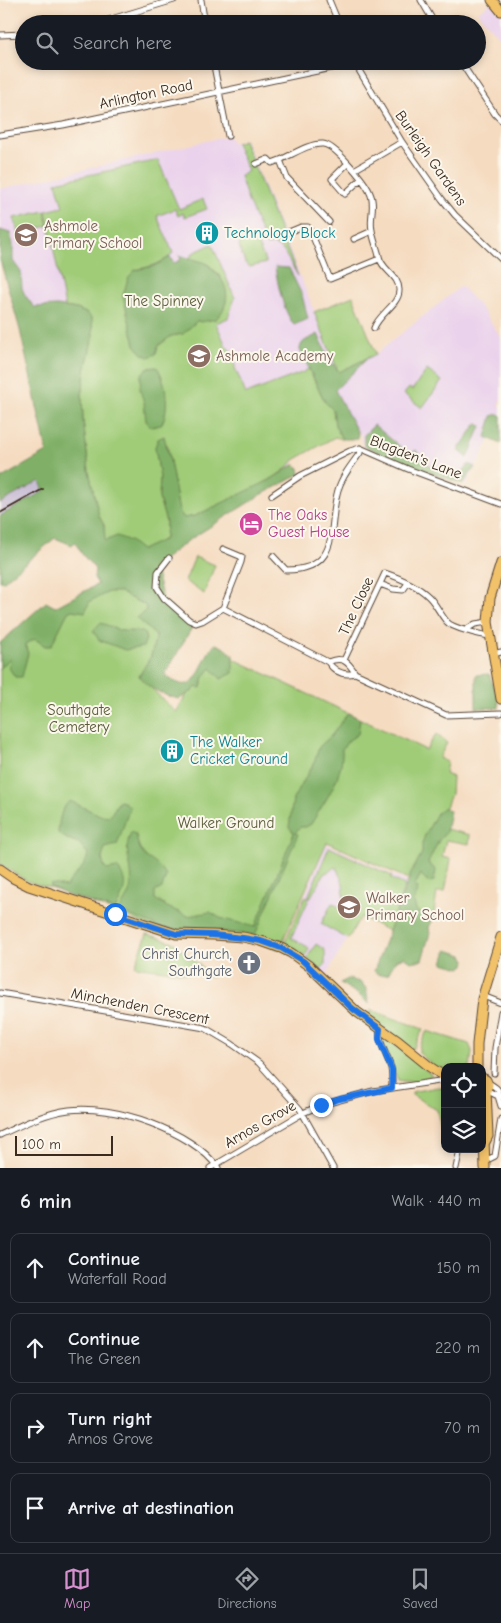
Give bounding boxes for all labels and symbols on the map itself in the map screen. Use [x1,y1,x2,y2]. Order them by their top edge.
street label: Arlington Road [98,75,194,113]
street label: Burleigh Gardens [391,107,471,209]
place label: Ashmole Primary School [44,217,142,252]
building icon: Technology Block [194,220,220,246]
school or university icon: Ashmole Primary School [13,222,39,248]
place label: Technology Block [224,224,336,242]
park label: The Spinney [125,292,204,310]
school or university icon: Ashmole Academy [186,343,212,369]
place label: Ashmole Academy [216,347,334,365]
street label: Blagden's Lane [367,431,465,483]
place label: The Oaks Guest House [268,506,350,541]
hotel icon: The Oaks Guest House [238,511,264,537]
street label: The Close [335,573,378,638]
park label: Southgate Cemetery [47,701,111,736]
place label: The Walker Cricket Ground [190,733,288,768]
building icon: The Walker Cricket Ground [159,738,185,764]
park label: Walker Ground [178,814,274,832]
place label: Walker Primary School [366,889,464,924]
school or university icon: Walker Primary School [336,894,362,920]
route start [104,903,127,926]
place label: Christ Church, Southgate [142,945,232,980]
church icon: Christ Church, Southgate [236,950,262,976]
street label: Minchenden Crescent [70,984,211,1028]
route end [310,1094,333,1117]
street label: Arnos Grove [221,1096,299,1152]
scale bar [15,1133,112,1156]

